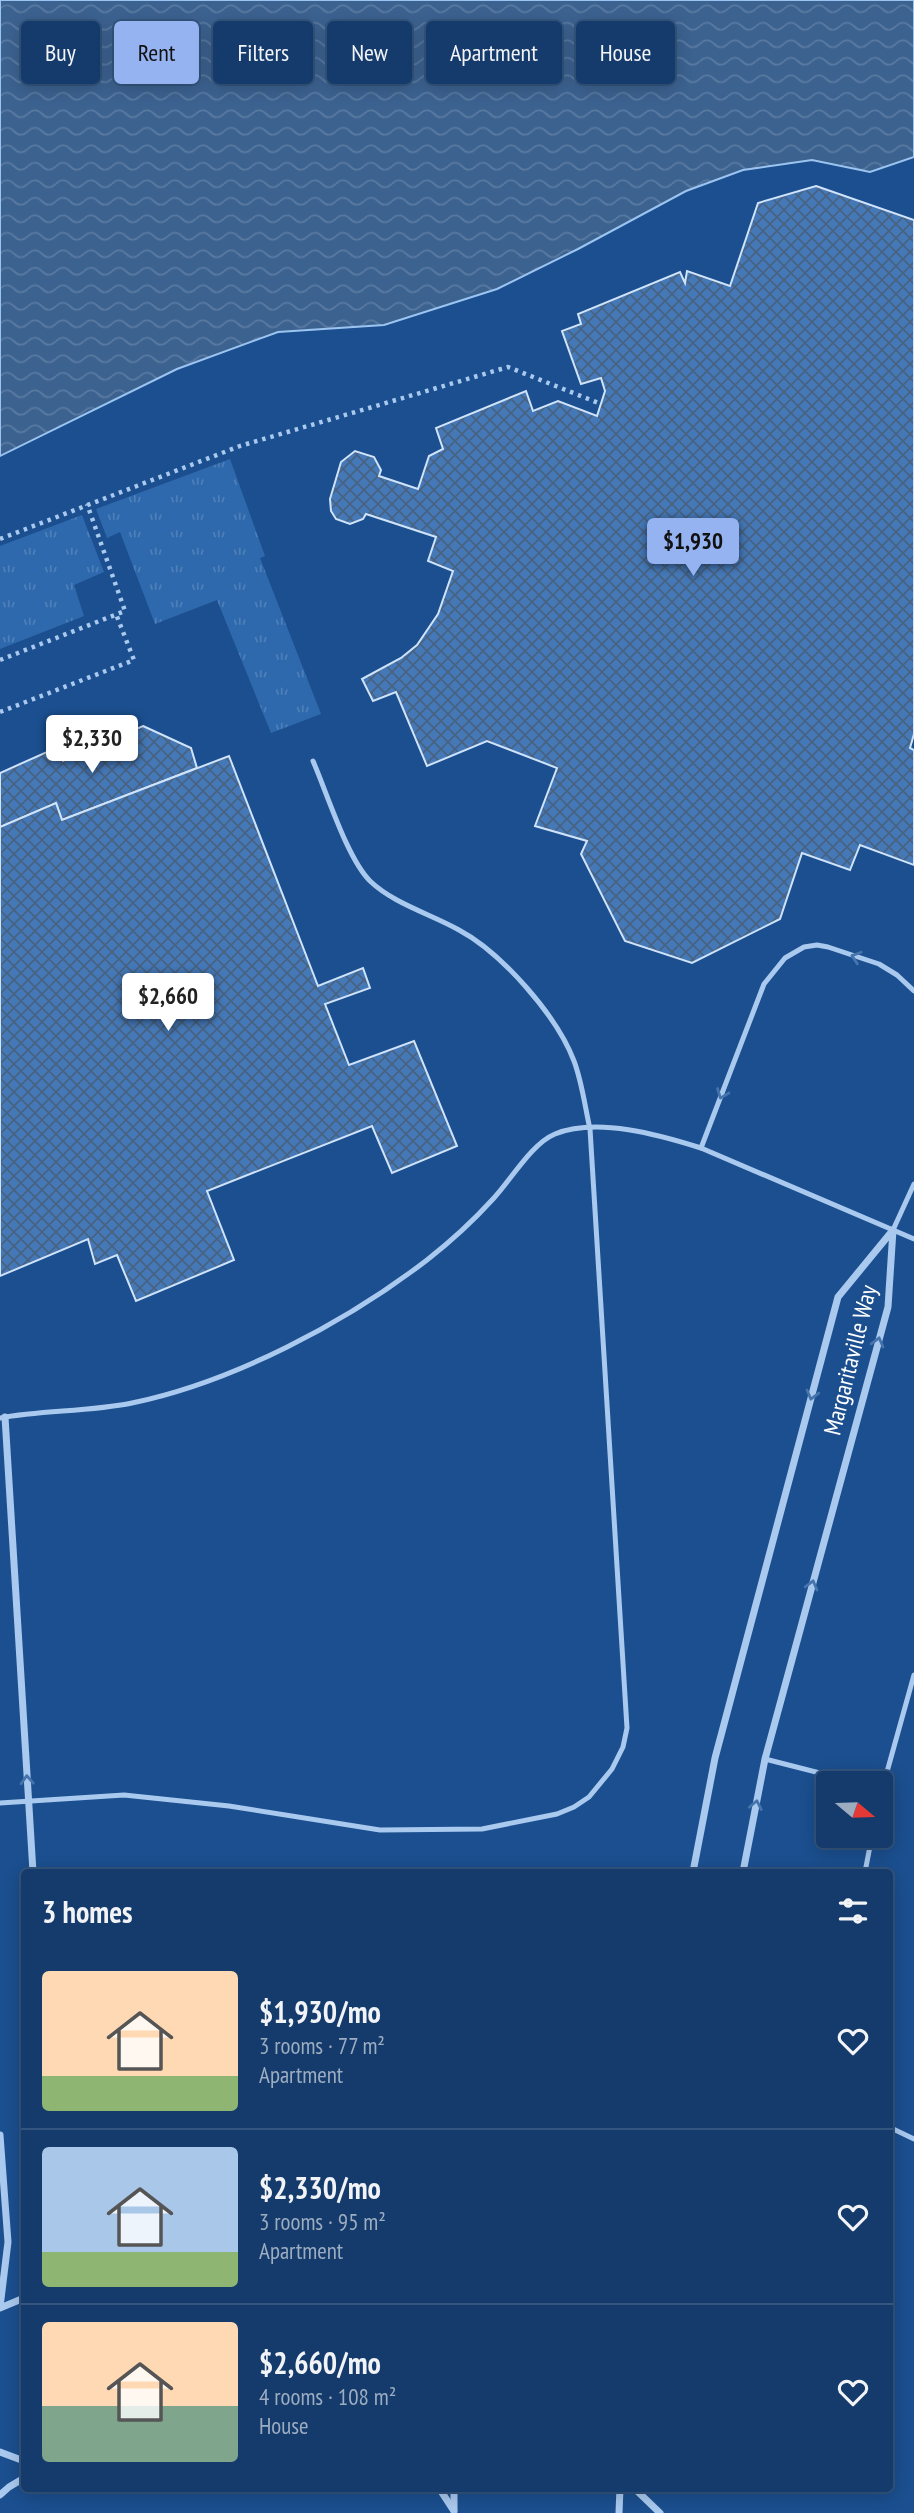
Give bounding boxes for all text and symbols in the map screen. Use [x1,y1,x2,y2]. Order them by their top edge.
chip: Buy [21,21,100,84]
chip: Rent [114,21,199,84]
chip: Filters [213,21,313,84]
chip: New [327,21,412,84]
chip: Apartment [426,21,562,84]
chip: House [576,21,675,84]
pin: $1,930 [636,518,750,578]
text: $1,930 [663,526,723,555]
pin: $2,330 [35,716,149,775]
text: $2,330 [62,723,122,752]
one-way arrow [851,951,863,965]
pin: $2,660 [111,974,225,1033]
text: $2,660 [138,981,198,1010]
one-way arrow [716,1087,730,1099]
street label: Margaritaville Way [816,1282,884,1438]
one-way arrow [870,1336,884,1348]
one-way arrow [806,1389,820,1401]
one-way arrow [804,1579,818,1591]
north arrow [816,1771,892,1848]
map controls [816,1771,893,1848]
one-way arrow [19,1774,34,1785]
one-way arrow [748,1799,763,1811]
text: 3 homes [42,1892,133,1931]
icon: filters [834,1892,872,1930]
text: $1,930/mo [259,1992,381,2031]
icon: home [98,1999,182,2083]
icon: heart [834,2022,872,2060]
text: 3 rooms · 77 m² [259,2031,385,2060]
text: Apartment [259,2060,343,2089]
text: $2,330/mo [259,2168,381,2207]
icon: home [98,2175,182,2259]
icon: heart [834,2198,872,2236]
text: 3 rooms · 95 m² [259,2207,386,2236]
text: Apartment [259,2236,343,2265]
text: $2,660/mo [259,2343,381,2382]
icon: home [98,2350,182,2434]
icon: heart [834,2373,872,2411]
text: 4 rooms · 108 m² [259,2382,396,2411]
text: House [259,2411,309,2440]

